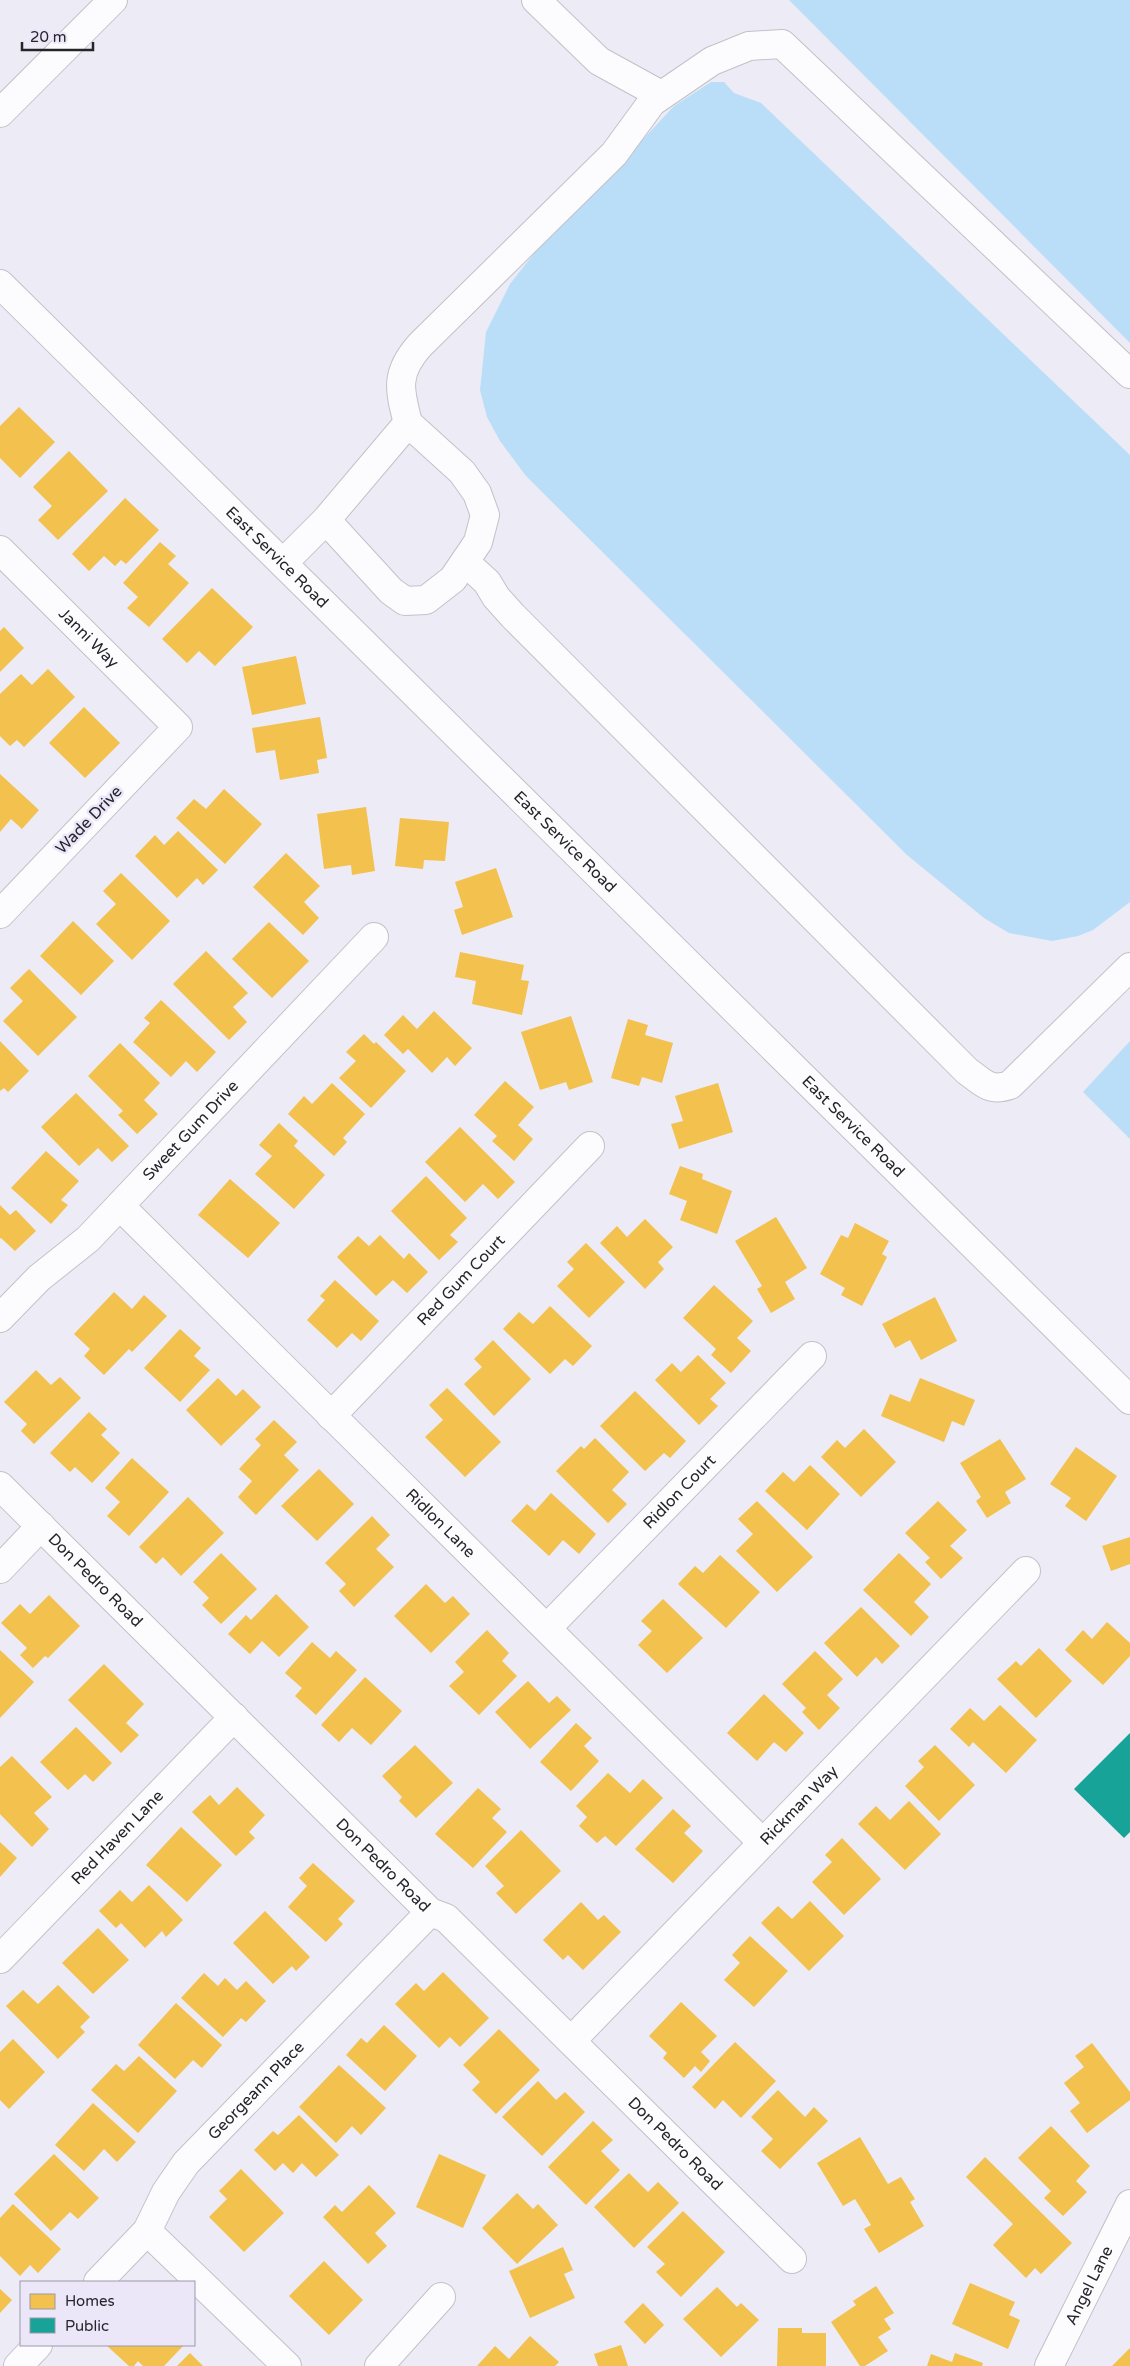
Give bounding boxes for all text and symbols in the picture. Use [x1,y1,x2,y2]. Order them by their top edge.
scale bar [22,20,94,52]
text: 20 m [30,28,67,46]
street label: East Service Road [221,502,332,612]
street label: Janni Way [54,604,123,673]
street label: Wade Drive [52,782,126,858]
street label: East Service Road [509,787,621,897]
street label: East Service Road [797,1071,909,1182]
street label: Sweet Gum Drive [139,1076,243,1185]
street label: Red Gum Court [413,1231,509,1330]
street label: Ridlon Court [639,1451,720,1533]
street label: Ridlon Lane [401,1485,479,1562]
street label: Don Pedro Road [44,1529,147,1631]
street label: Rickman Way [756,1761,843,1849]
street label: Red Haven Lane [67,1786,168,1889]
street label: Don Pedro Road [331,1814,434,1916]
street label: Georgeann Place [204,2037,309,2144]
street label: Don Pedro Road [623,2093,727,2195]
street label: Angel Lane [1061,2243,1117,2328]
legend [20,2281,195,2346]
text: Homes [65,2292,115,2310]
text: Public [65,2317,109,2335]

